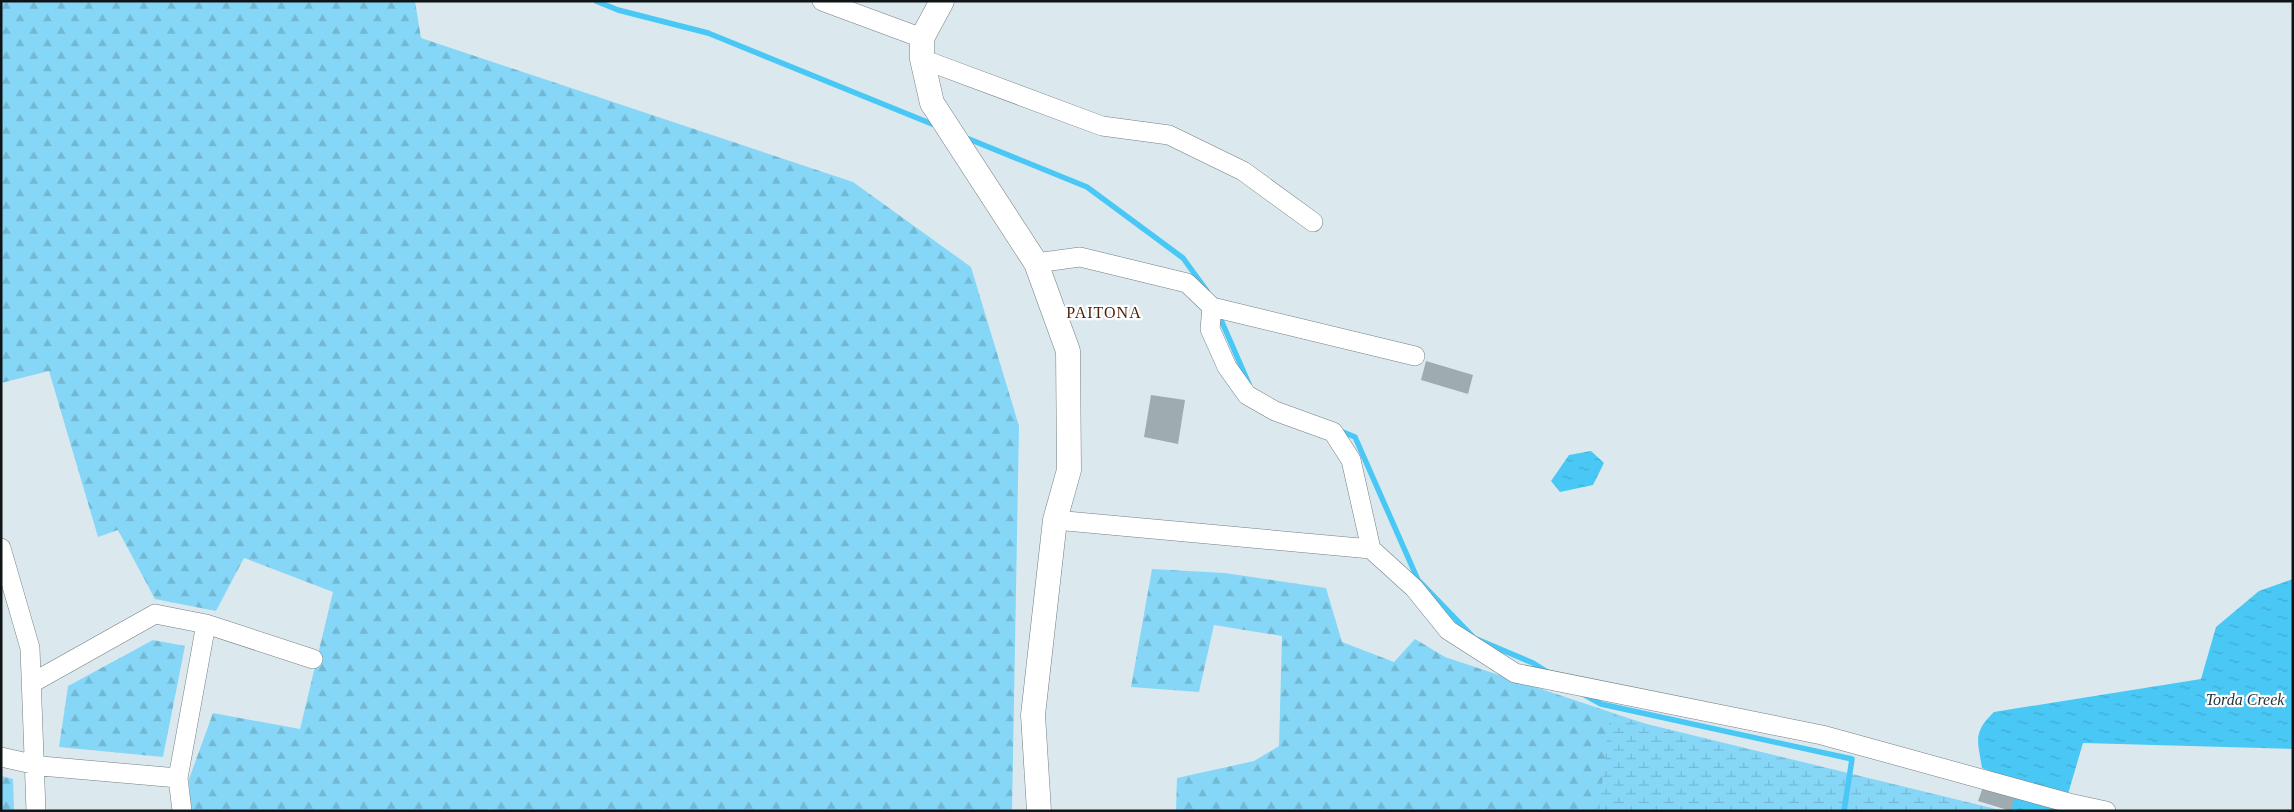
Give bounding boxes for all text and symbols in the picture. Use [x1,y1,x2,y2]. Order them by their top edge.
district label: PAITONA [1066,304,1142,321]
water label: Torda Creek [2206,691,2285,708]

